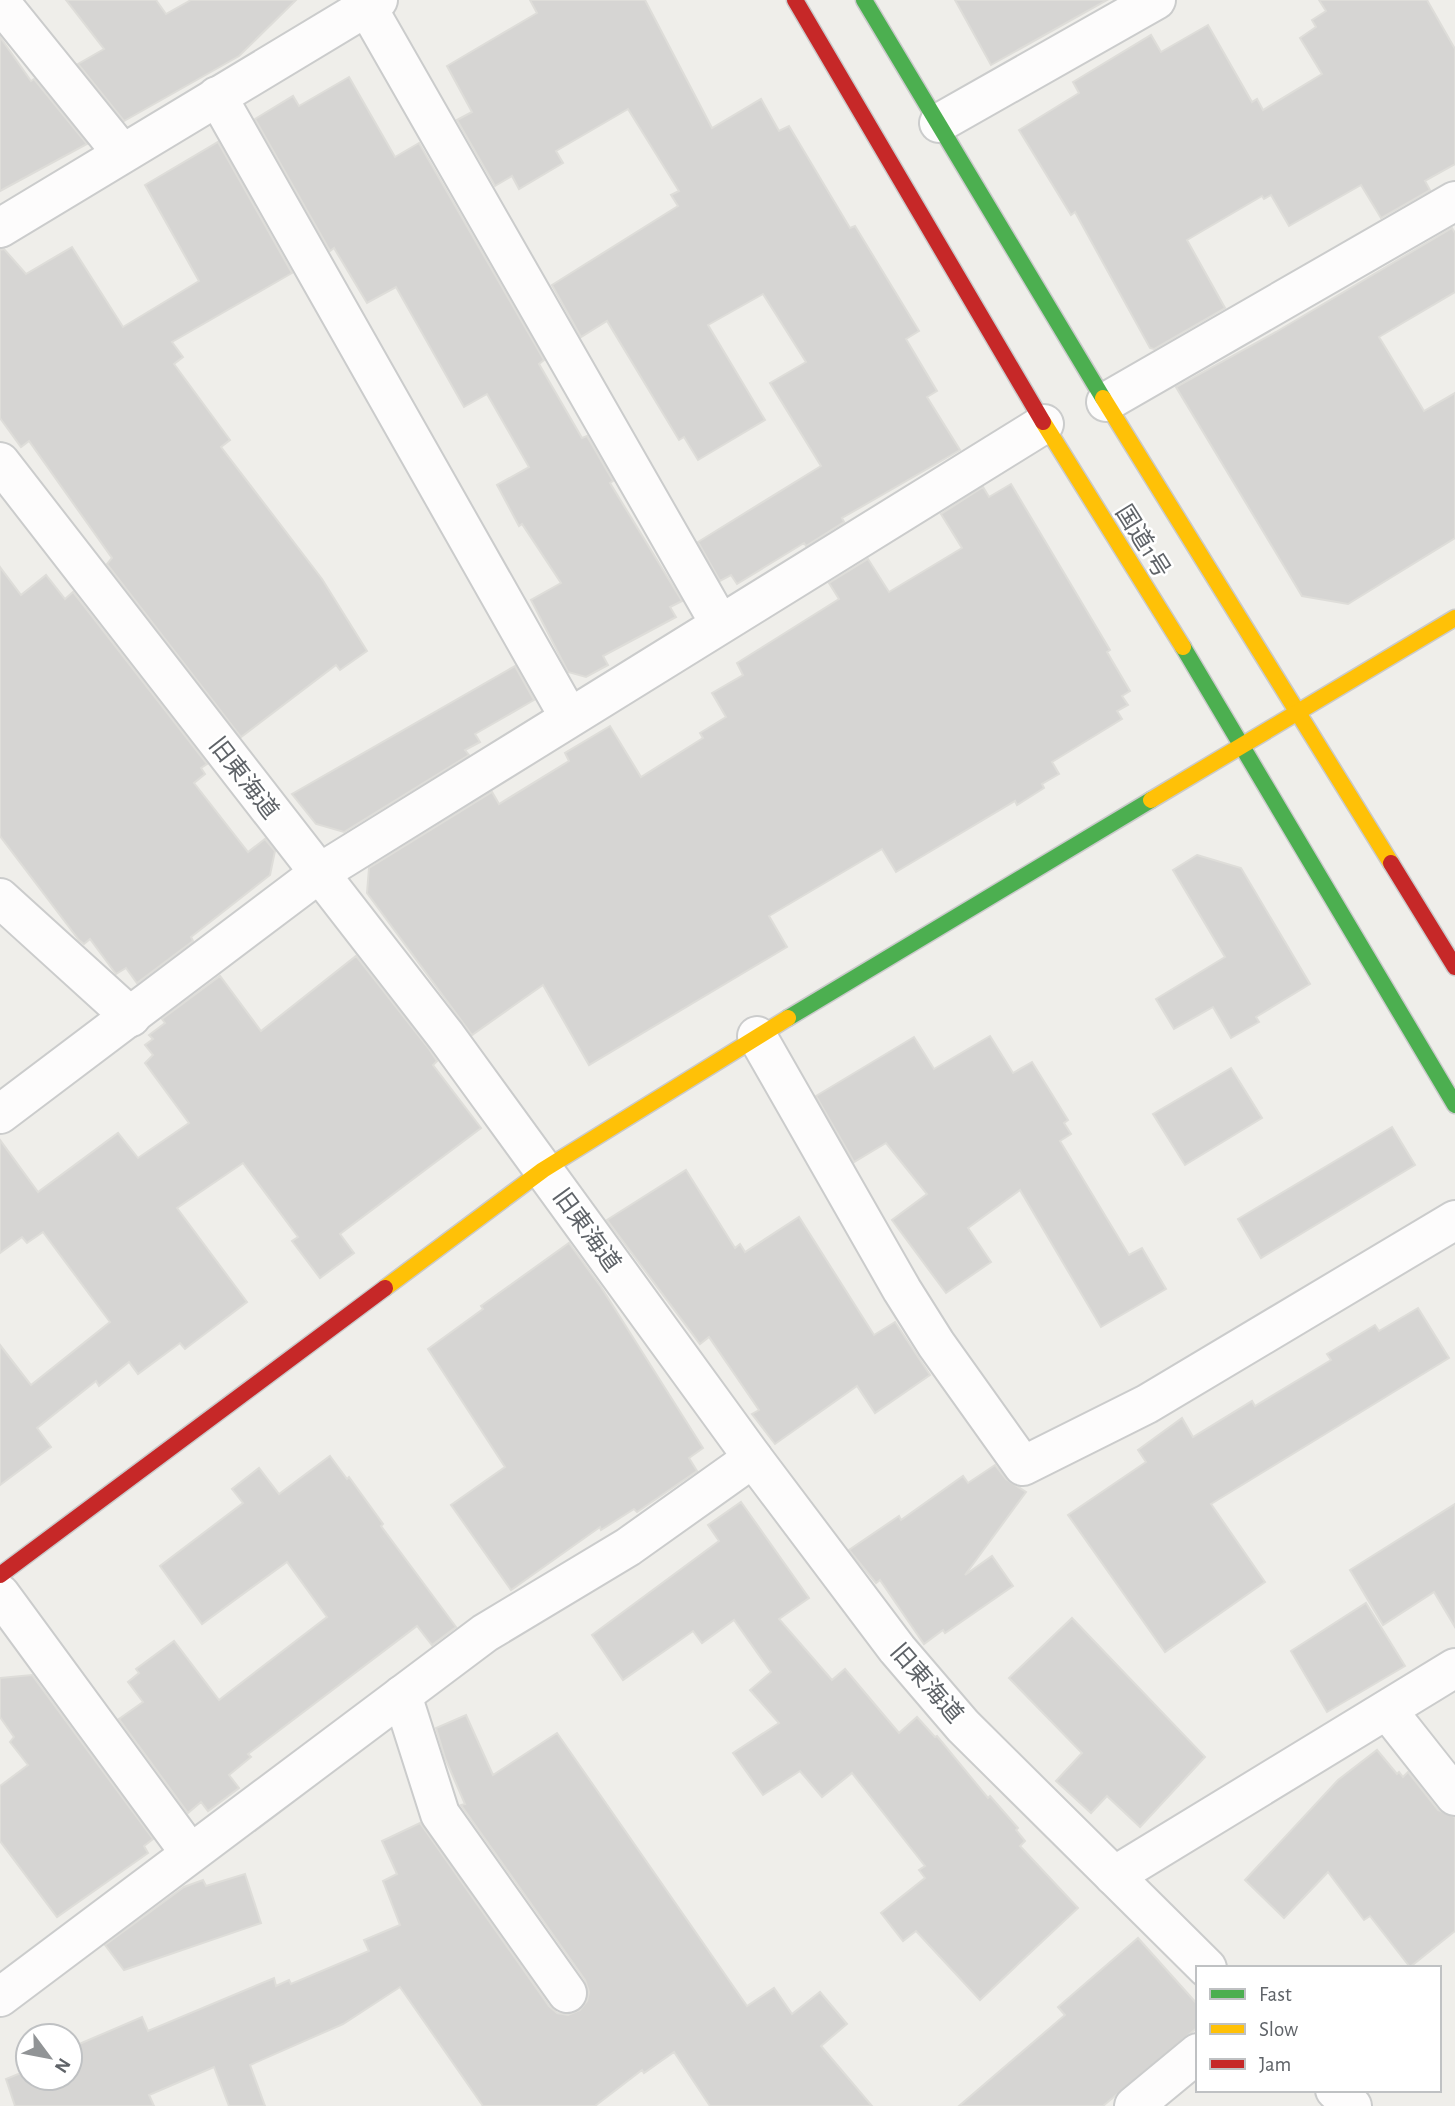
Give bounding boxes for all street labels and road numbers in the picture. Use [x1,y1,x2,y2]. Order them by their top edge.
street label: 国道1号 [1111,500,1175,582]
street label: 旧東海道 [204,732,284,824]
street label: 旧東海道 [548,1184,626,1276]
street label: 旧東海道 [886,1638,968,1728]

